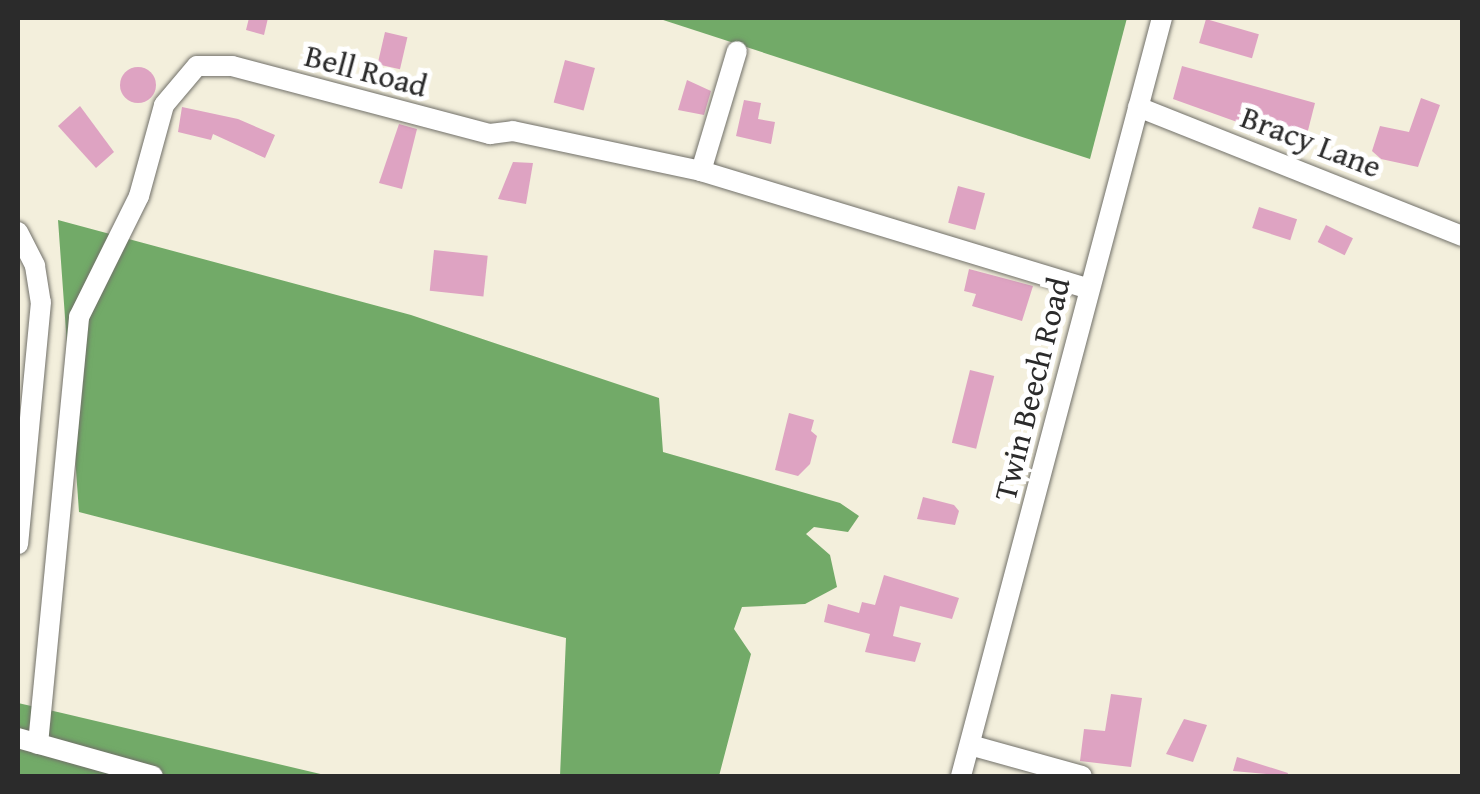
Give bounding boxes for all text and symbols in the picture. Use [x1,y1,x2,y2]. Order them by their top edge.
street label: Bell Road [301,36,431,106]
street label: Bracy Lane [1235,98,1387,186]
street label: Twin Beech Road [986,273,1078,505]

